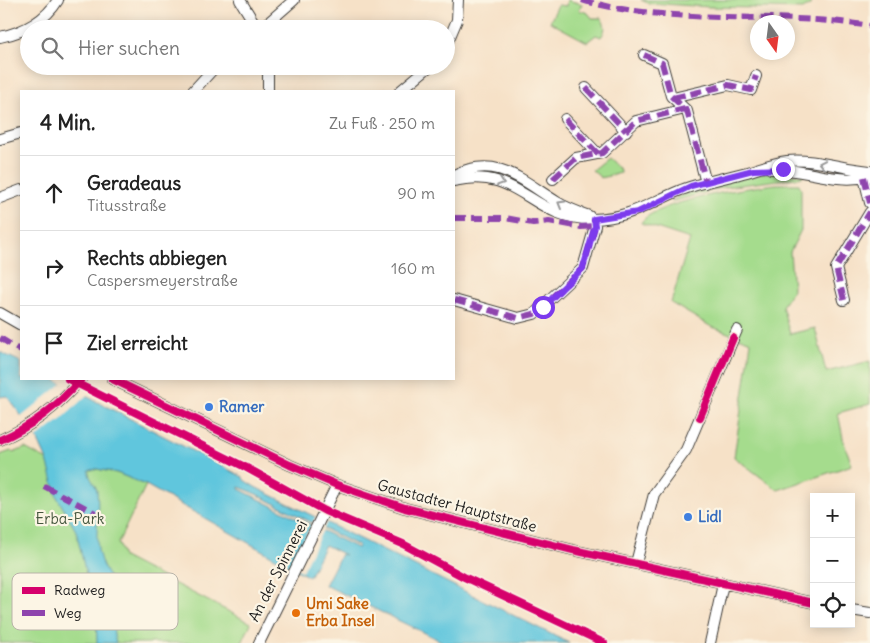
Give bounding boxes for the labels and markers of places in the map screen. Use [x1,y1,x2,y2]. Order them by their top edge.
place label: Ramer [219,397,265,416]
marker: Ramer [203,401,215,413]
place label: Lidl [698,507,722,526]
marker: Lidl [682,511,694,523]
place label: Umi Sake Erba Insel [306,594,375,630]
marker: Umi Sake Erba Insel [290,607,302,619]

